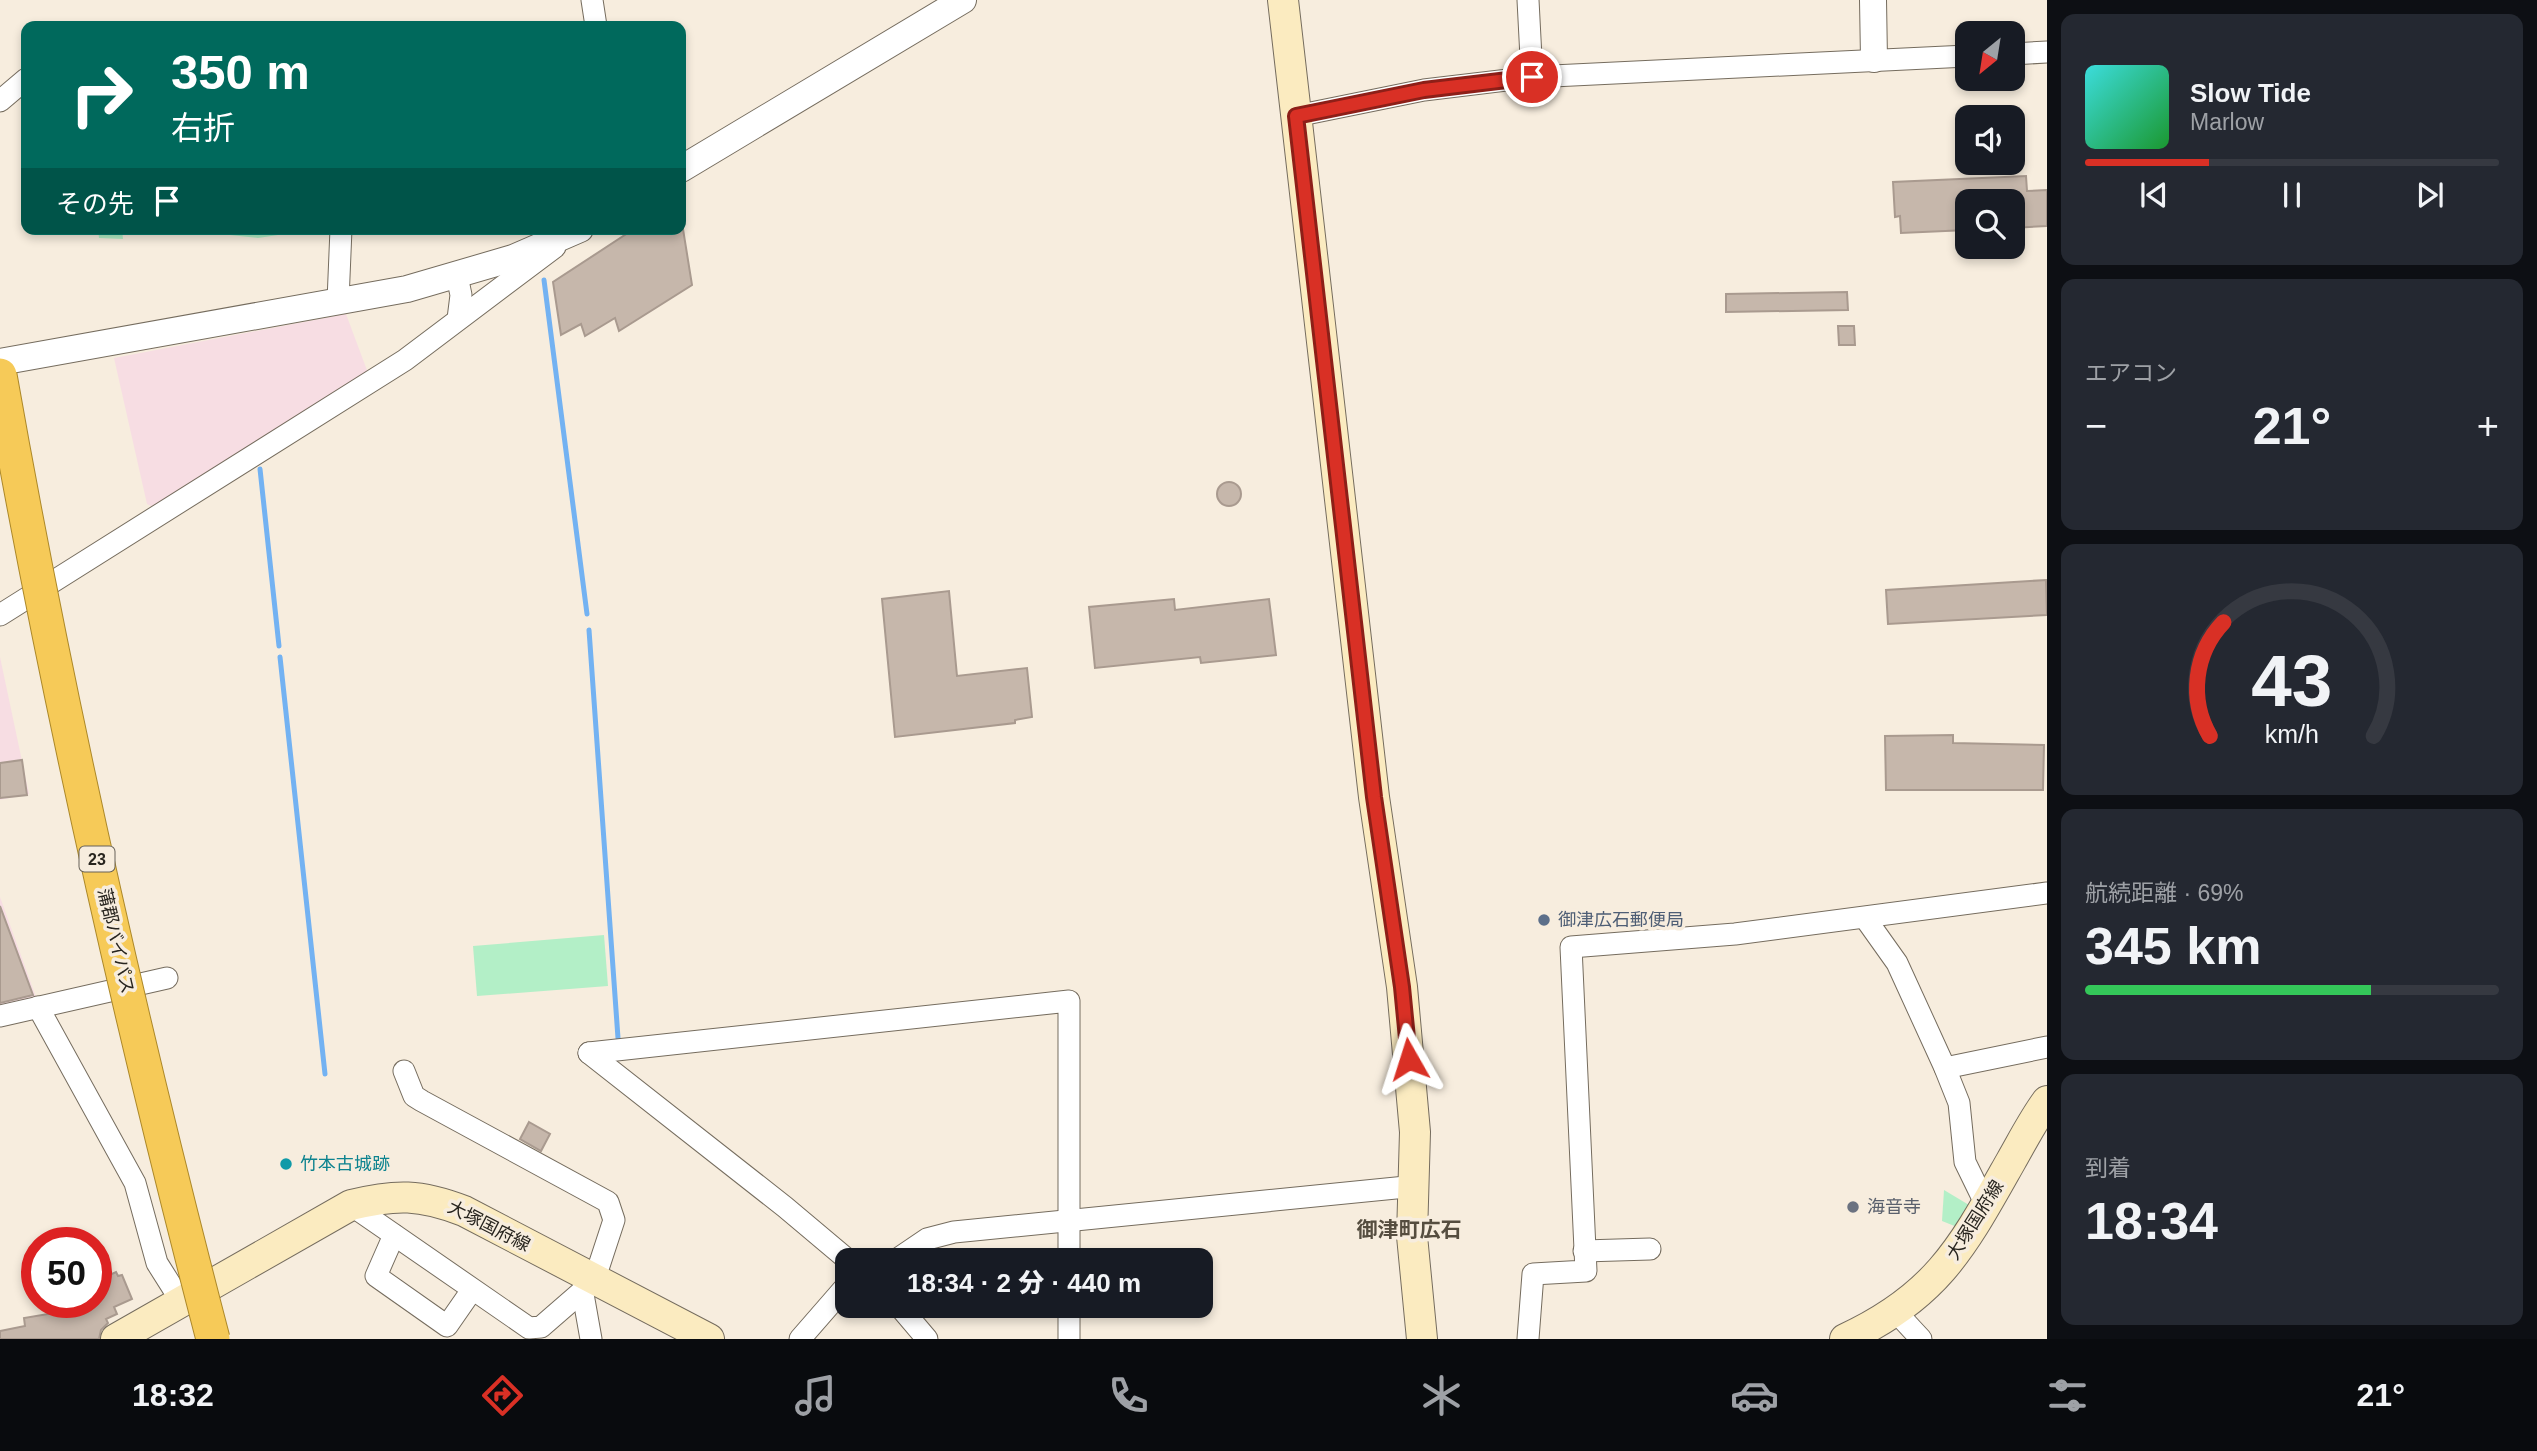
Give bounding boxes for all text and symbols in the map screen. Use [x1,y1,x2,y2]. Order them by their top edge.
north arrow [1955,21,2025,91]
map controls [1955,21,2025,259]
text: 350 m [171,45,310,99]
pin [1502,47,1562,107]
icon: right [56,49,147,140]
icon: arrive [1513,58,1551,96]
text: Slow Tide [2190,78,2311,108]
button: sound [1955,105,2025,175]
text: Marlow [2190,109,2264,135]
text: 右折 [171,110,235,146]
icon: previous [2135,176,2173,214]
icon: pause [2273,176,2311,214]
icon: next [2411,176,2449,214]
icon: arrive [148,182,186,220]
text: その先 [56,189,134,219]
button: search [1955,189,2025,259]
text: エアコン [2085,360,2177,386]
text: 21° [2253,397,2331,455]
text: − [2085,405,2107,447]
text: + [2477,405,2499,447]
text: 43 [2252,640,2332,721]
text: km/h [2265,719,2319,747]
road number: 23 [80,846,114,872]
text: 航続距離 · 69% [2085,880,2243,906]
street label: 蒲郡バイパス [94,886,138,996]
place label: 御津広石郵便局 [1558,910,1684,930]
marker: 御津広石郵便局 [1536,912,1552,928]
text: 345 km [2085,917,2261,975]
position arrow [1372,1022,1446,1096]
place label: 竹本古城跡 [300,1154,390,1174]
text: 到着 [2085,1155,2131,1181]
marker: 竹本古城跡 [278,1156,294,1172]
street label: 大塚国府線 [1943,1177,2007,1263]
text: 18:34 [2085,1192,2218,1250]
street label: 大塚国府線 [444,1197,534,1255]
place label: 海音寺 [1867,1197,1921,1217]
marker: 海音寺 [1845,1199,1861,1215]
district label: 御津町広石 [1357,1218,1462,1241]
speed limit sign: 50 [21,1227,112,1318]
text: 18:34 · 2 分 · 440 m [907,1268,1141,1298]
icon: directions [478,1371,527,1420]
icon: music [791,1371,840,1420]
icon: phone [1104,1371,1153,1420]
icon: climate [1417,1371,1466,1420]
icon: car [1730,1371,1779,1420]
icon: filters [2043,1371,2092,1420]
text: 18:32 [132,1377,214,1413]
text: 21° [2357,1377,2405,1413]

